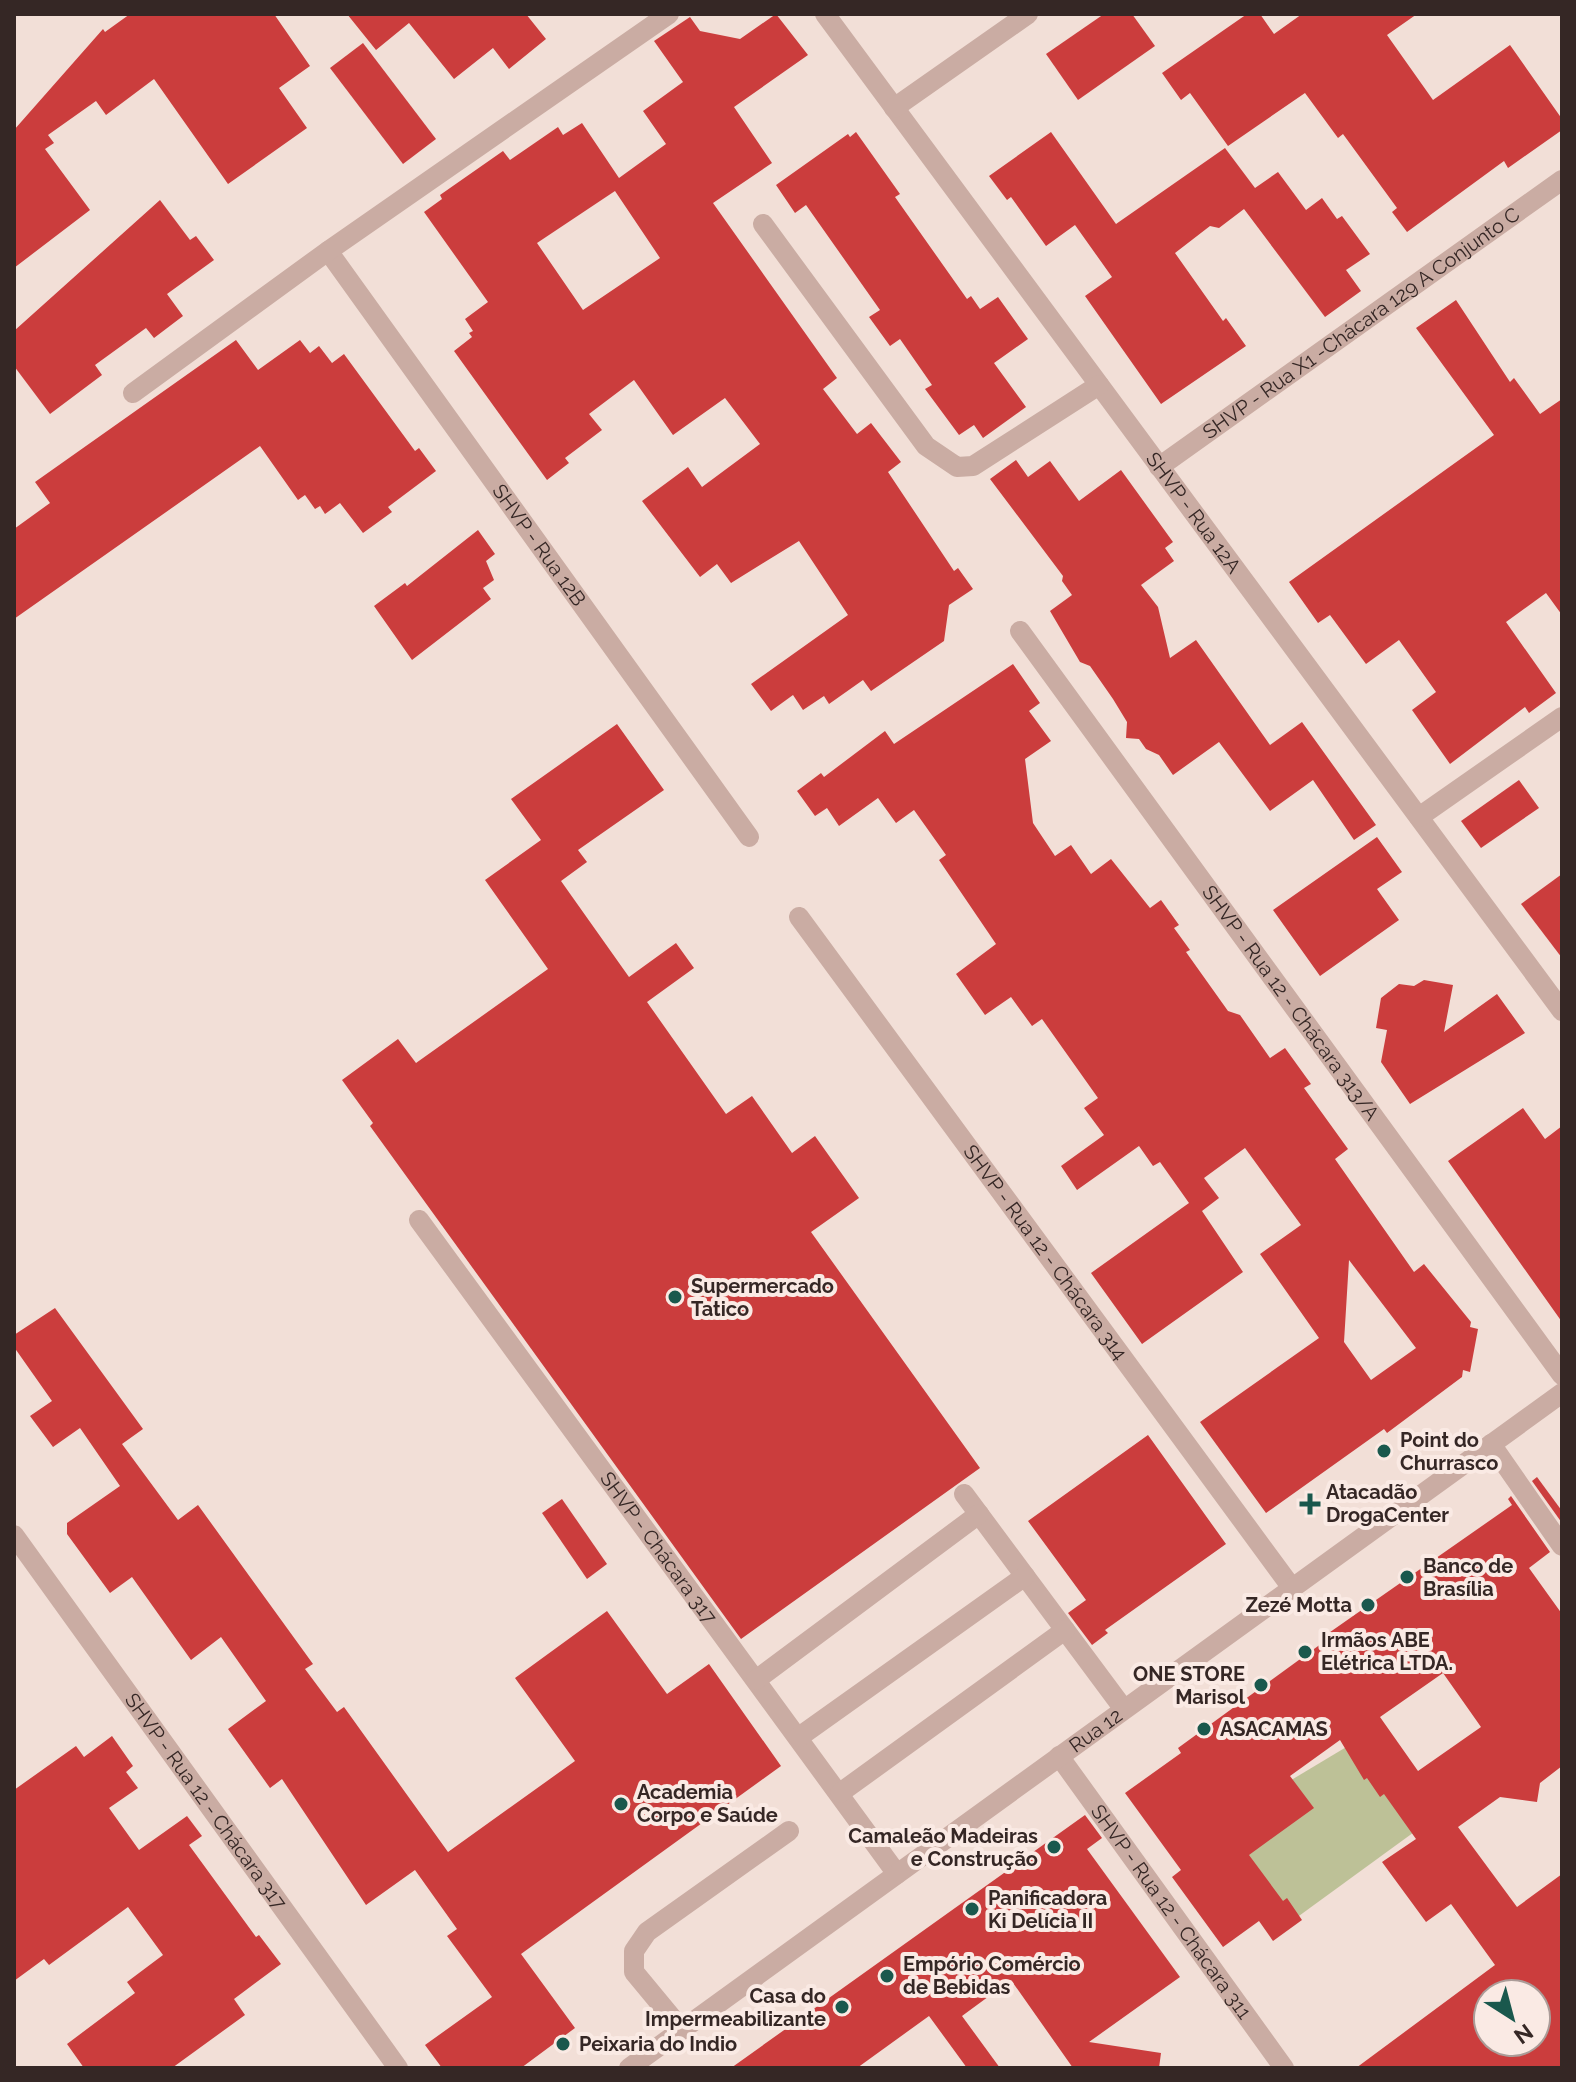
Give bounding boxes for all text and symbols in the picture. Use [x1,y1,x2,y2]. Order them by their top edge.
street label: SHVP - Rua X1 -Chácara 129 A Conjunto C [1198,202,1524,444]
street label: SHVP - Rua 12A [1141,447,1246,578]
street label: SHVP - Rua 12B [487,479,591,611]
street label: SHVP - Rua 12 - Chácara 313/A [1197,881,1385,1125]
street label: SHVP - Rua 12 - Chácara 314 [958,1140,1132,1365]
place label: Supermercado Tatico [691,1274,834,1321]
marker: Supermercado Tatico [666,1288,684,1306]
place label: Point do Churrasco [1400,1428,1498,1475]
marker: Point do Churrasco [1375,1442,1393,1460]
street label: SHVP - Chácara 317 [595,1467,722,1629]
place label: Atacadão DrogaCenter [1326,1480,1449,1527]
marker: Atacadão DrogaCenter [1301,1495,1319,1513]
place label: Banco de Brasília [1423,1554,1513,1601]
marker: Banco de Brasília [1398,1568,1416,1586]
place label: Zezé Motta [1246,1593,1352,1617]
marker: Zezé Motta [1359,1596,1377,1614]
place label: Irmãos ABE Elétrica LTDA. [1321,1628,1453,1675]
marker: Irmãos ABE Elétrica LTDA. [1296,1643,1314,1661]
place label: ONE STORE Marisol [1133,1662,1246,1709]
marker: ONE STORE Marisol [1252,1676,1270,1694]
street label: SHVP - Rua 12 - Chácara 317 [120,1688,292,1914]
street label: Rua 12 [1064,1703,1127,1758]
place label: ASACAMAS [1220,1717,1328,1741]
marker: ASACAMAS [1195,1720,1213,1738]
place label: Academia Corpo e Saúde [637,1780,778,1827]
marker: Academia Corpo e Saúde [612,1795,630,1813]
street label: SHVP - Rua 12 - Chácara 311 [1086,1800,1257,2024]
place label: Camaleão Madeiras e Construção [848,1824,1038,1871]
marker: Camaleão Madeiras e Construção [1045,1838,1063,1856]
place label: Panificadora Ki Delícia II [988,1886,1107,1933]
marker: Panificadora Ki Delícia II [963,1900,981,1918]
place label: Empório Comércio de Bebidas [903,1952,1081,1999]
marker: Empório Comércio de Bebidas [878,1967,896,1985]
north arrow [1472,1978,1552,2058]
place label: Casa do Impermeabilizante [645,1984,826,2031]
marker: Casa do Impermeabilizante [833,1998,851,2016]
text: N [1509,2019,1538,2050]
place label: Peixaria do Indio [579,2032,737,2056]
marker: Peixaria do Indio [554,2035,572,2053]

